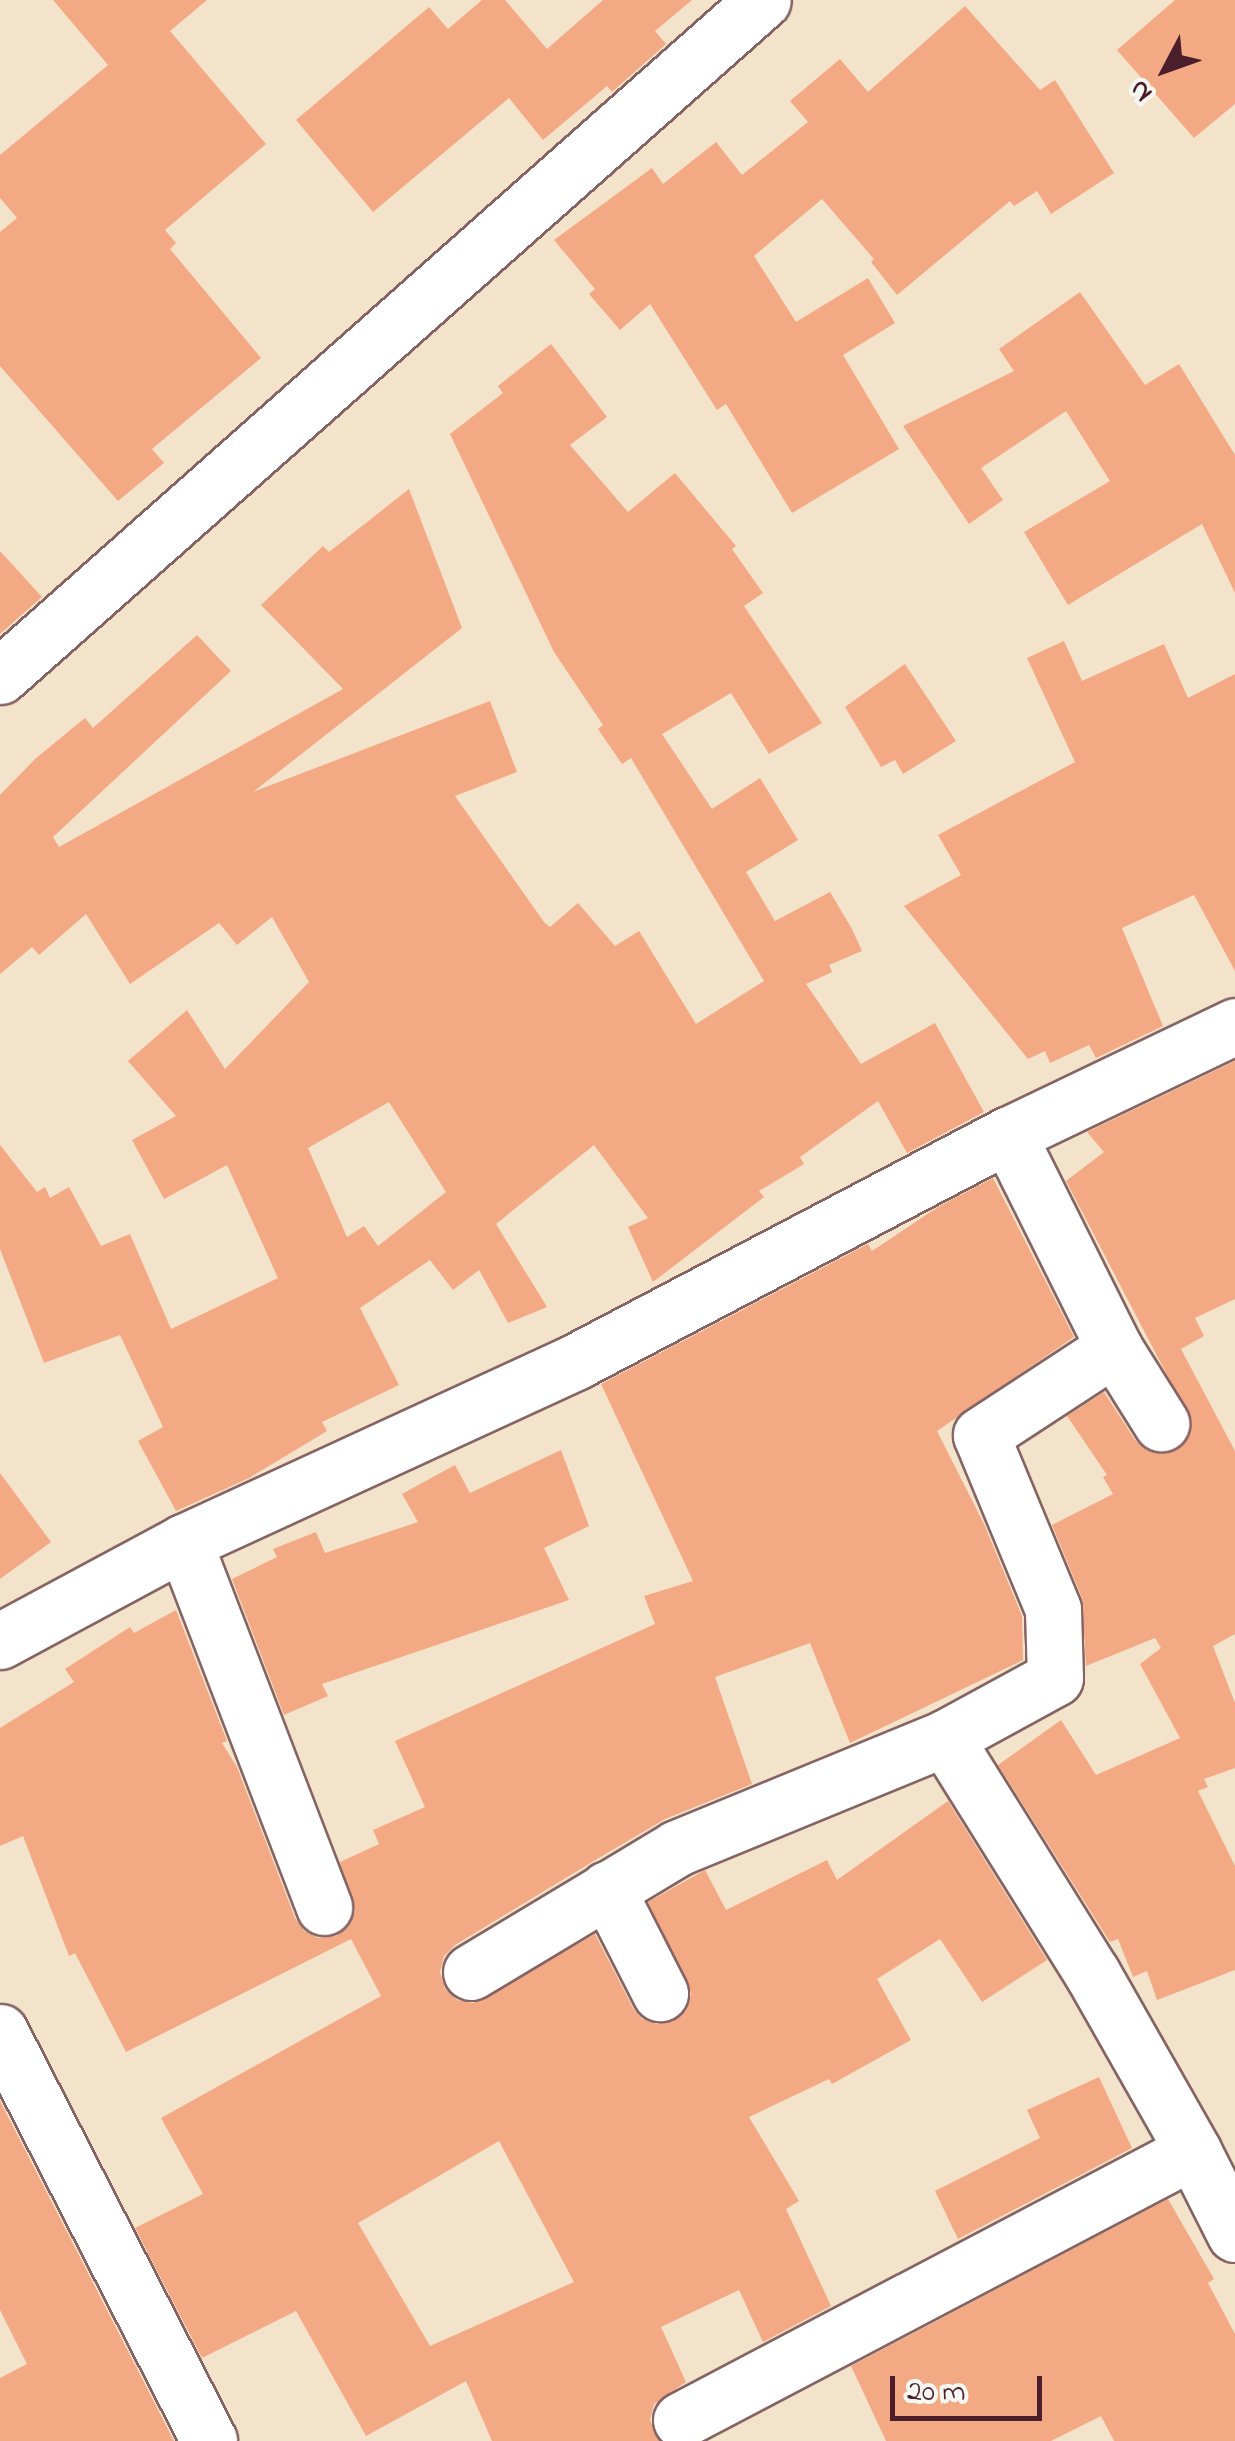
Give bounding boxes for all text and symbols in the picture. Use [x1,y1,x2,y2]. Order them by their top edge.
north arrow [1115,20,1215,120]
text: N [1120,69,1164,111]
scale bar [895,2356,1048,2418]
text: 20 m [907,2371,966,2415]

